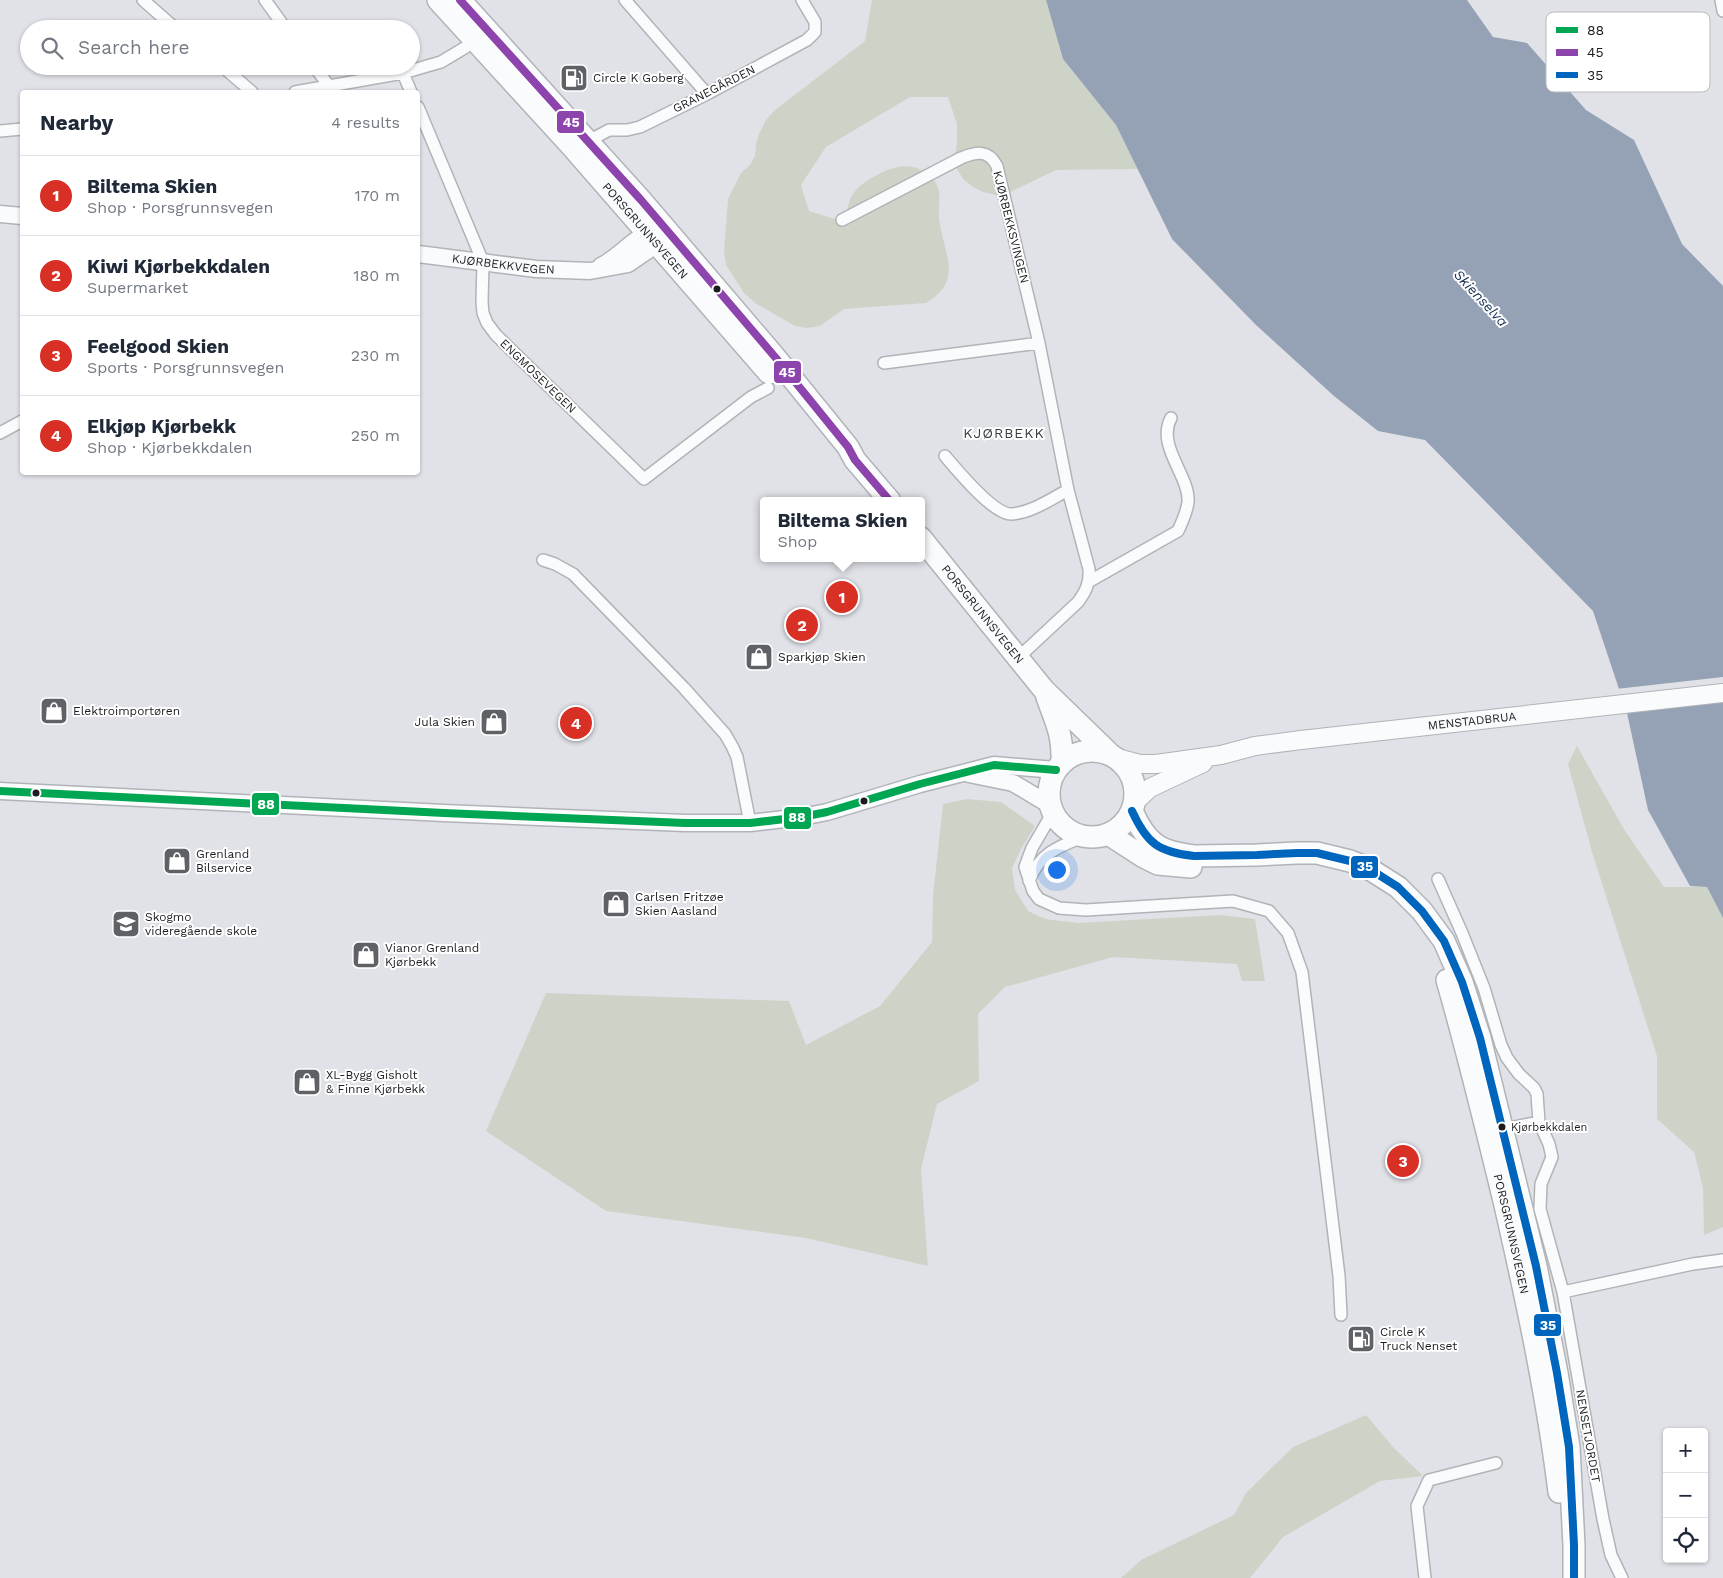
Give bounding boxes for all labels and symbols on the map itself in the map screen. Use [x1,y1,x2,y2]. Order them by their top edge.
legend [1546,12,1710,92]
text: 88 [1587,22,1604,38]
text: 45 [1587,44,1604,60]
street label: GRANEGÅRDEN [670,62,758,116]
fuel station icon: Circle K Goberg [559,63,589,93]
text: 35 [1587,67,1603,83]
place label: Circle K Goberg [593,71,684,85]
line badge: 45 [556,110,585,134]
text: 45 [562,114,580,130]
street label: KJØRBEKKSVINGEN [990,169,1032,285]
street label: PORSGRUNNSVEGEN [600,180,691,282]
street label: KJØRBEKKVEGEN [451,251,555,277]
water label: Skienselva [1451,266,1511,330]
unlabelled marker [712,284,722,294]
street label: ENGMOSEVEGEN [497,336,579,416]
line badge: 45 [773,360,802,384]
text: 45 [778,364,796,380]
district label: KJØRBEKK [963,425,1045,441]
street label: PORSGRUNNSVEGEN [939,562,1027,666]
pin: 1 [826,578,858,616]
pin: 2 [786,606,818,644]
shop icon: Sparkjøp Skien [744,642,774,672]
place label: Sparkjøp Skien [778,650,866,664]
shop icon: Elektroimportøren [39,696,69,726]
place label: Elektroimportøren [73,704,180,718]
pin: 4 [560,704,592,742]
shop icon: Jula Skien [479,707,509,737]
street label: MENSTADBRUA [1427,709,1517,733]
place label: Jula Skien [415,715,475,729]
unlabelled marker [31,788,41,798]
line badge: 88 [251,792,280,816]
text: 88 [257,796,275,812]
unlabelled marker [859,796,869,806]
line badge: 88 [783,806,812,830]
text: 88 [788,809,806,825]
shop icon: Grenland Bilservice [162,846,192,876]
place label: Grenland Bilservice [196,847,252,875]
line badge: 35 [1350,855,1379,879]
your location [1044,857,1070,883]
text: 35 [1357,858,1373,874]
shop icon: Carlsen Fritzøe Skien Aasland [601,889,631,919]
place label: Carlsen Fritzøe Skien Aasland [635,890,724,918]
school or university icon: Skogmo videregående skole [111,909,141,939]
place label: Skogmo videregående skole [145,910,257,938]
shop icon: Vianor Grenland Kjørbekk [351,940,381,970]
place label: Vianor Grenland Kjørbekk [385,941,479,969]
shop icon: XL-Bygg Gisholt & Finne Kjørbekk [292,1067,322,1097]
place label: XL-Bygg Gisholt & Finne Kjørbekk [326,1068,425,1096]
place label: Kjørbekkdalen [1511,1121,1587,1134]
marker: Kjørbekkdalen [1497,1122,1507,1132]
pin: 3 [1387,1142,1419,1180]
street label: PORSGRUNNSVEGEN [1491,1172,1531,1295]
line badge: 35 [1533,1313,1562,1337]
text: 35 [1540,1317,1556,1333]
fuel station icon: Circle K Truck Nenset [1346,1324,1376,1354]
place label: Circle K Truck Nenset [1380,1325,1457,1353]
street label: NENSETJORDET [1573,1388,1603,1484]

